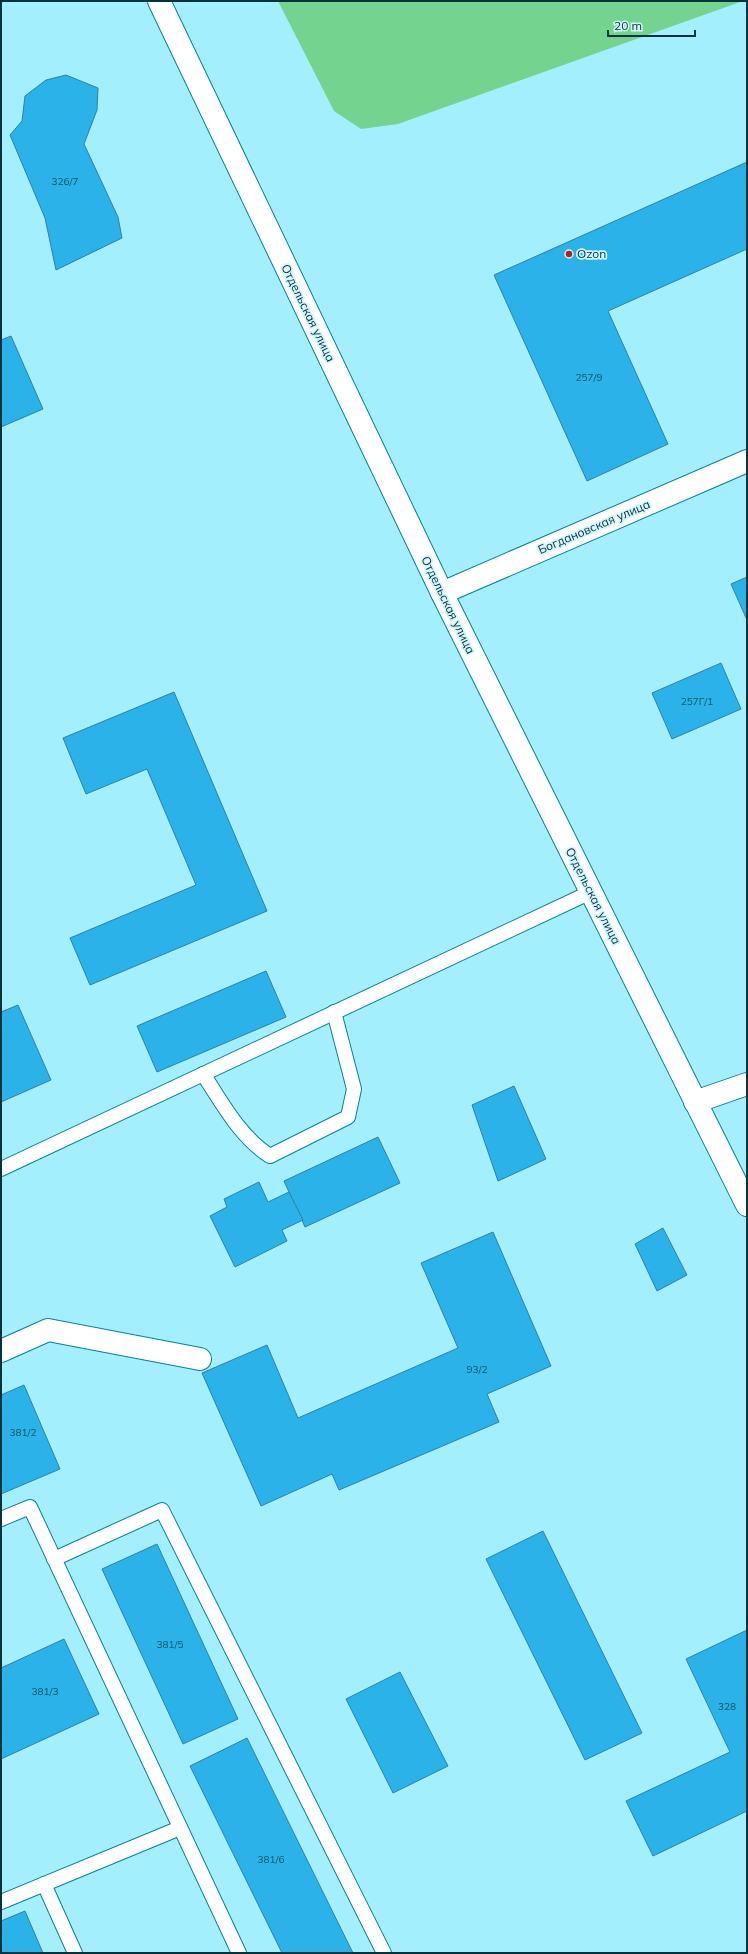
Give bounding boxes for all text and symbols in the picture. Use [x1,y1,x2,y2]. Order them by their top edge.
scale bar [608,12,695,38]
text: 20 m [614,18,642,33]
house number: 326/7 [52,175,78,188]
place label: Ozon [577,246,606,261]
marker: Ozon [564,249,574,259]
street label: Отдельская улица [278,261,339,364]
house number: 257/9 [576,371,602,384]
street label: Богдановская улица [535,496,652,557]
street label: Отдельская улица [418,553,479,656]
house number: 257Г/1 [681,695,713,708]
street label: Отдельская улица [563,845,624,947]
house number: 93/2 [467,1363,487,1376]
house number: 381/2 [10,1426,36,1439]
house number: 381/5 [157,1638,183,1651]
house number: 381/3 [32,1685,58,1698]
house number: 328 [718,1700,736,1713]
house number: 381/6 [258,1853,284,1866]

